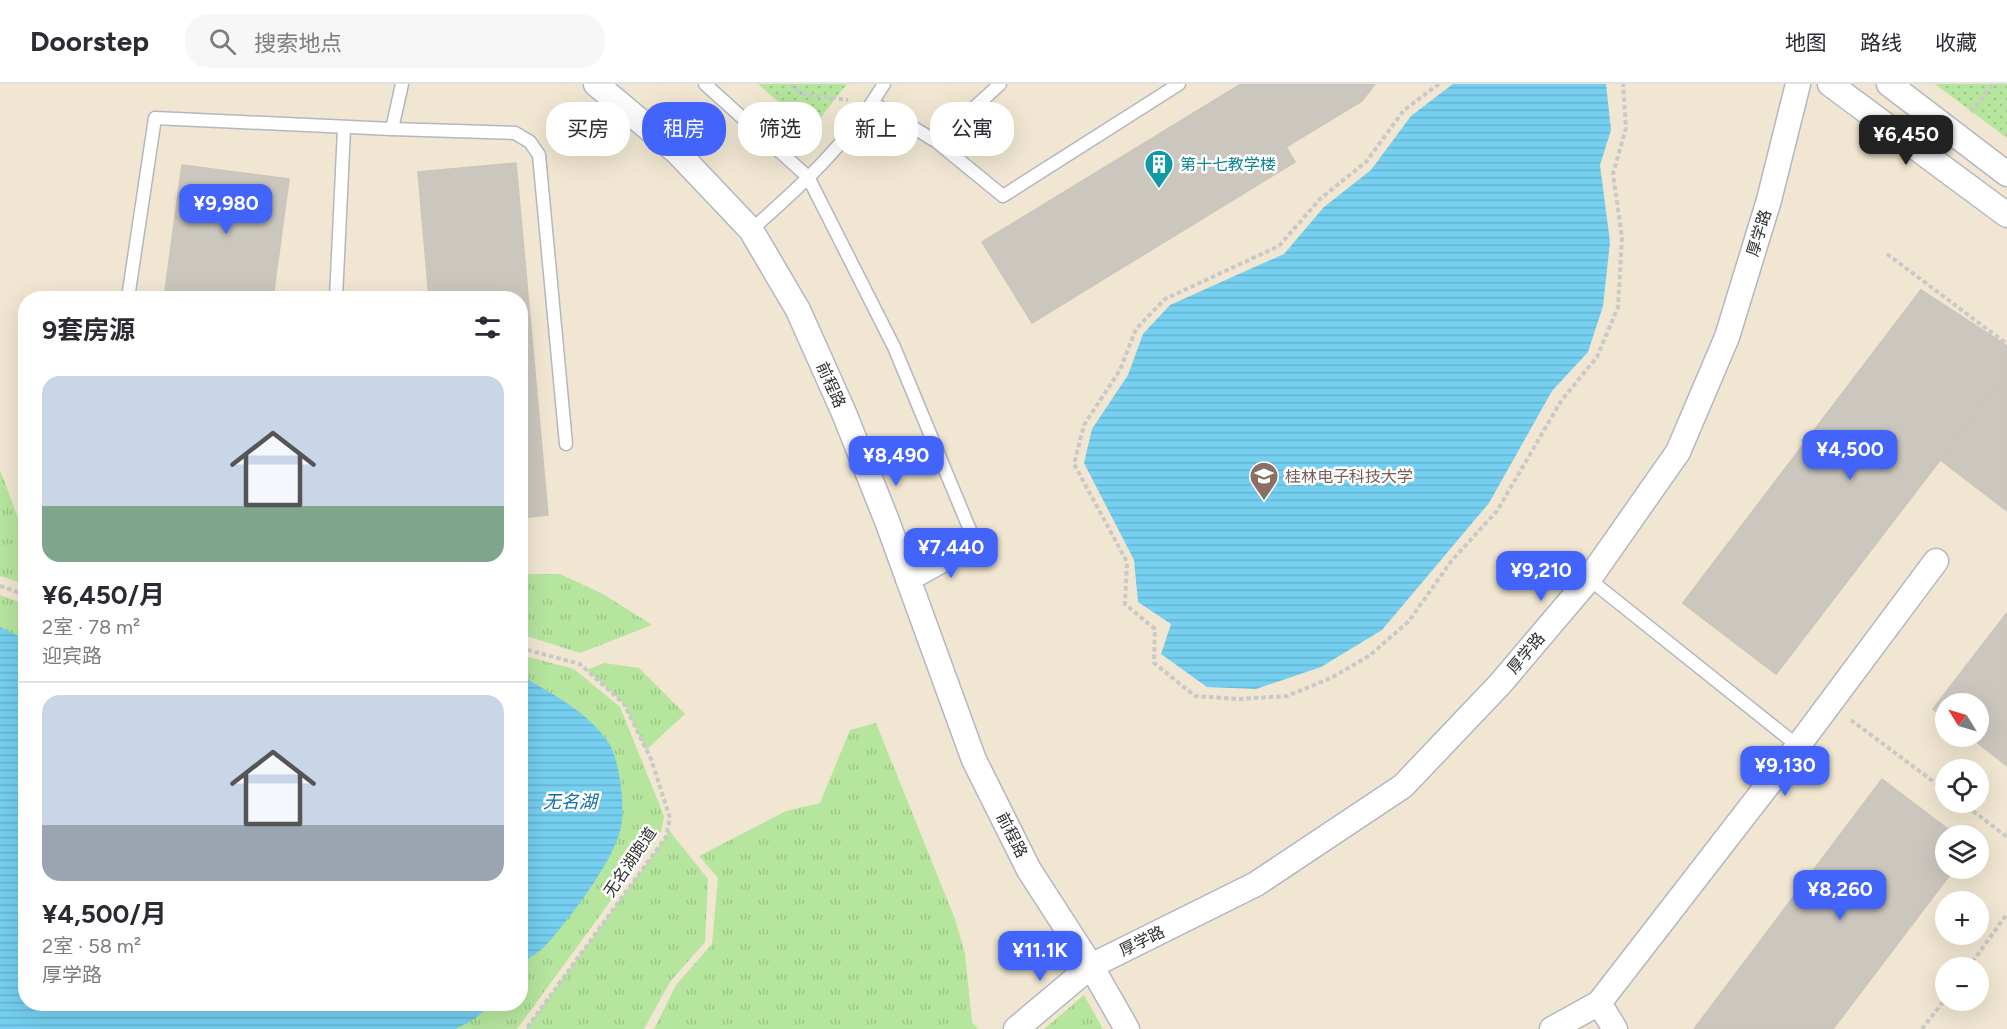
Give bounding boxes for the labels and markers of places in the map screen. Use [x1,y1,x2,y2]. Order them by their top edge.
pin: ¥6,450 [1857,115,1955,166]
building icon: 第十七教学楼 [1143,148,1175,190]
place label: 第十七教学楼 [1180,155,1276,174]
pin: ¥9,980 [177,184,275,235]
pin: ¥4,500 [1801,430,1899,481]
pin: ¥8,490 [847,436,945,487]
school or university icon: 桂林电子科技大学 [1248,460,1280,502]
place label: 桂林电子科技大学 [1285,467,1413,486]
pin: ¥7,440 [902,528,1000,579]
pin: ¥9,210 [1492,551,1590,602]
pin: ¥9,130 [1736,746,1834,797]
pin: ¥8,260 [1791,870,1889,921]
pin: ¥11.1K [991,931,1089,982]

